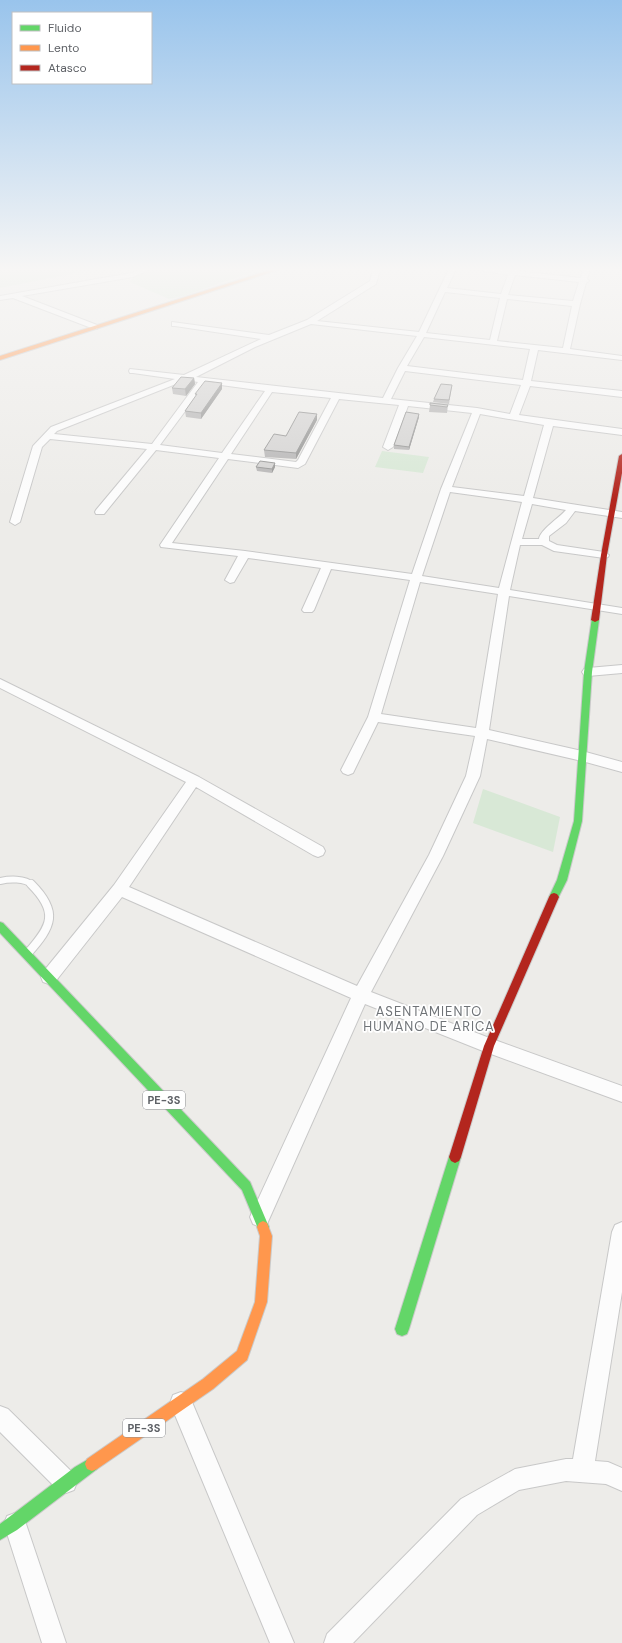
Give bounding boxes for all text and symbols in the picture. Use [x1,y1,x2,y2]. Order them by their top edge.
legend [12,12,152,84]
text: Fluido [48,20,82,36]
text: Lento [48,40,79,56]
text: Atasco [48,60,87,76]
district label: ASENTAMIENTO HUMANO DE ARICA [363,1003,495,1035]
road number: PE-3S [143,1091,185,1109]
road number: PE-3S [123,1419,165,1437]

